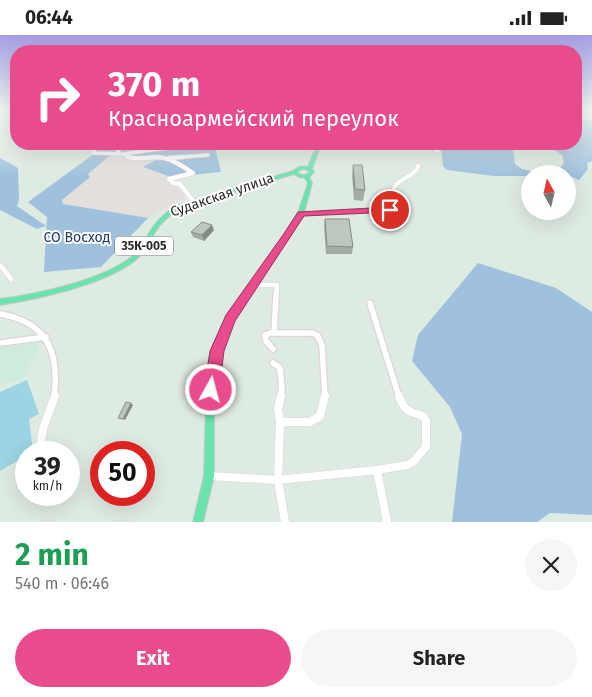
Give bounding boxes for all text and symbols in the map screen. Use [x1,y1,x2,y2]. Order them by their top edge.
text: 06:44 [25,6,73,29]
text: 370 m [108,63,200,105]
icon: right [25,65,90,130]
text: Красноармейский переулок [108,105,399,132]
north arrow [521,165,576,220]
map controls [521,165,576,220]
street label: Судакская улица [168,169,276,221]
pin [369,189,411,231]
icon: arrive [376,196,404,224]
park label: СО Восход [44,229,111,246]
road number: 35К-005 [115,237,173,255]
position arrow [184,363,236,415]
speed limit sign: 50 [90,441,155,506]
text: 39 [34,452,61,482]
text: km/h [33,479,62,493]
text: 2 min [15,537,89,573]
button: close [525,539,577,591]
text: 540 m · 06:46 [15,574,109,593]
button: Exit [15,629,291,687]
button: Share [301,629,577,687]

